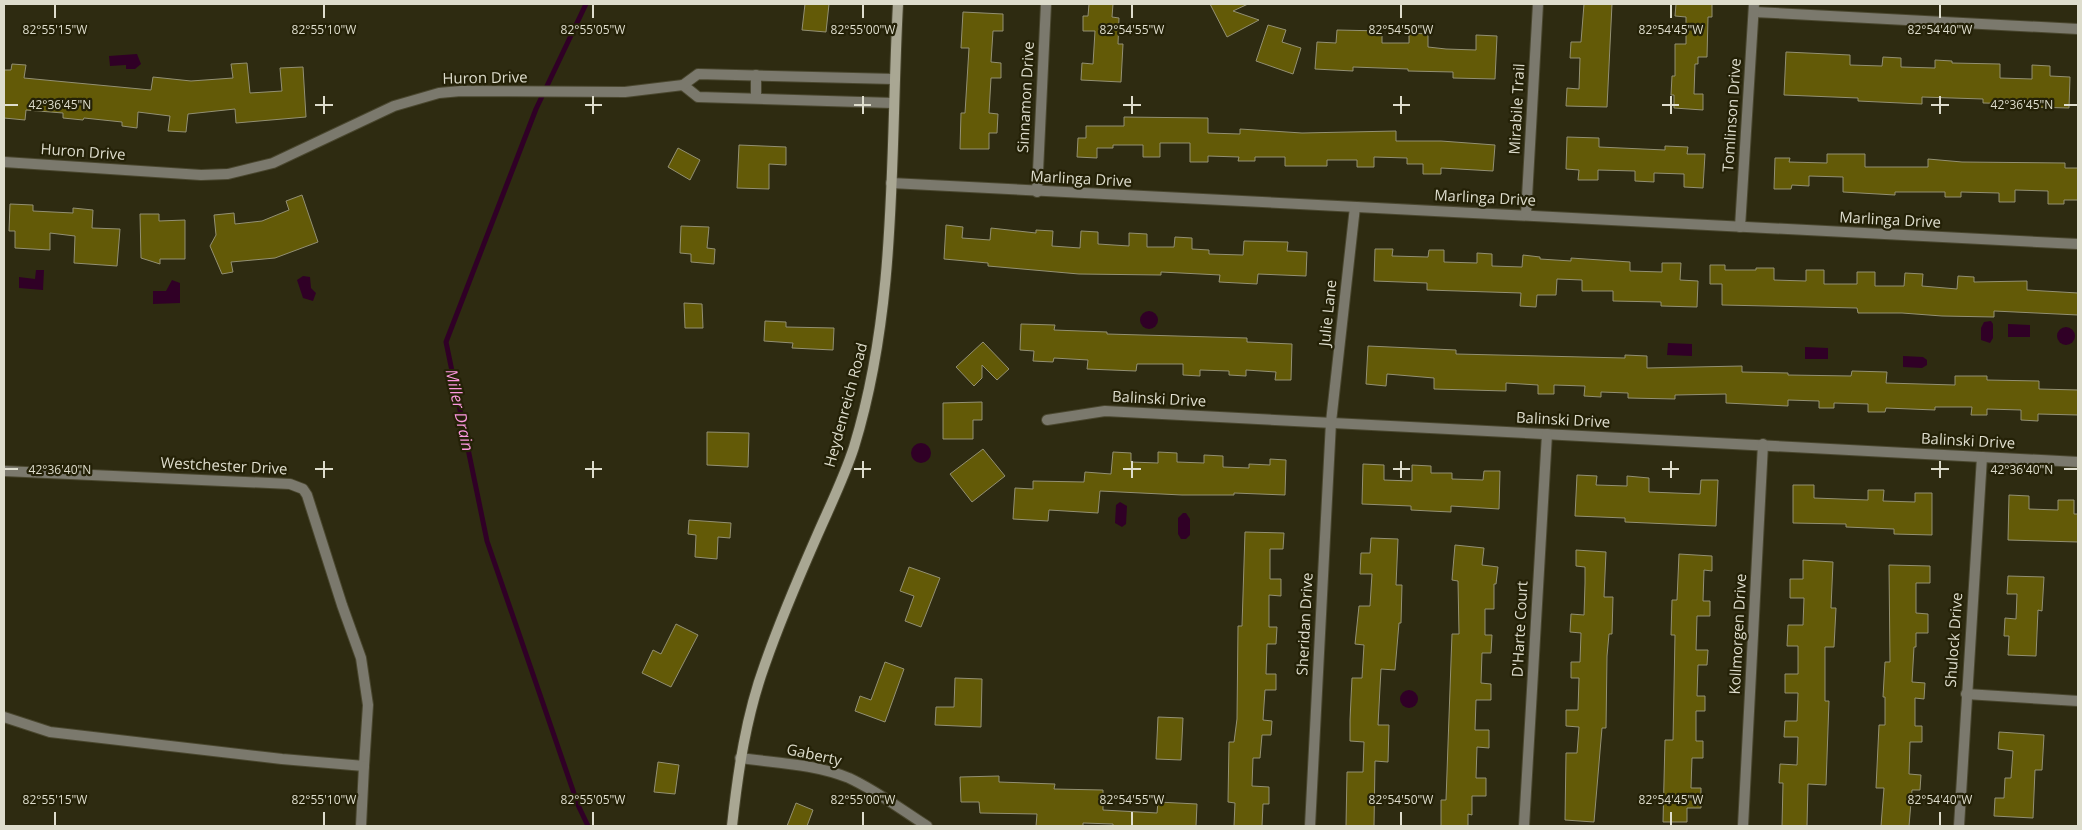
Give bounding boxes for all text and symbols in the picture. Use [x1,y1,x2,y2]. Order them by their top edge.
text: 82°55'15"W [23,21,87,38]
text: 82°55'10"W [292,21,356,38]
text: 82°55'05"W [561,21,625,38]
text: 82°55'00"W [831,21,895,38]
text: 82°54'55"W [1100,21,1164,38]
text: 82°54'50"W [1369,21,1433,38]
text: 82°54'45"W [1639,21,1703,38]
text: 82°54'40"W [1908,21,1972,38]
street label: Sinnamon Drive [1012,41,1038,153]
street label: Tomlinson Drive [1717,57,1745,172]
street label: Mirabile Trail [1504,63,1528,155]
street label: Huron Drive [442,66,528,88]
text: 42°36'45"N [29,96,91,113]
text: 42°36'45"N [1991,96,2053,113]
street label: Huron Drive [40,138,126,164]
street label: Marlinga Drive [1030,165,1132,191]
street label: Marlinga Drive [1434,184,1536,210]
street label: Marlinga Drive [1839,206,1941,232]
street label: Julie Lane [1313,279,1340,349]
street label: Heydenreich Road [819,340,871,469]
water label: Miller Drain [441,367,479,453]
street label: Balinski Drive [1111,386,1207,410]
street label: Balinski Drive [1515,407,1611,431]
street label: Balinski Drive [1920,428,2016,452]
street label: Westchester Drive [160,452,288,478]
text: 42°36'40"N [29,461,91,478]
text: 42°36'40"N [1991,461,2053,478]
street label: Sheridan Drive [1291,572,1317,676]
street label: Kollmorgen Drive [1724,573,1750,695]
street label: D'Harte Court [1506,580,1532,678]
street label: Shulock Drive [1940,592,1966,688]
street label: Gaberty [785,738,844,770]
text: 82°55'15"W [23,791,87,808]
text: 82°55'10"W [292,791,356,808]
text: 82°55'05"W [561,791,625,808]
text: 82°55'00"W [831,791,895,808]
text: 82°54'55"W [1100,791,1164,808]
text: 82°54'50"W [1369,791,1433,808]
text: 82°54'45"W [1639,791,1703,808]
text: 82°54'40"W [1908,791,1972,808]

